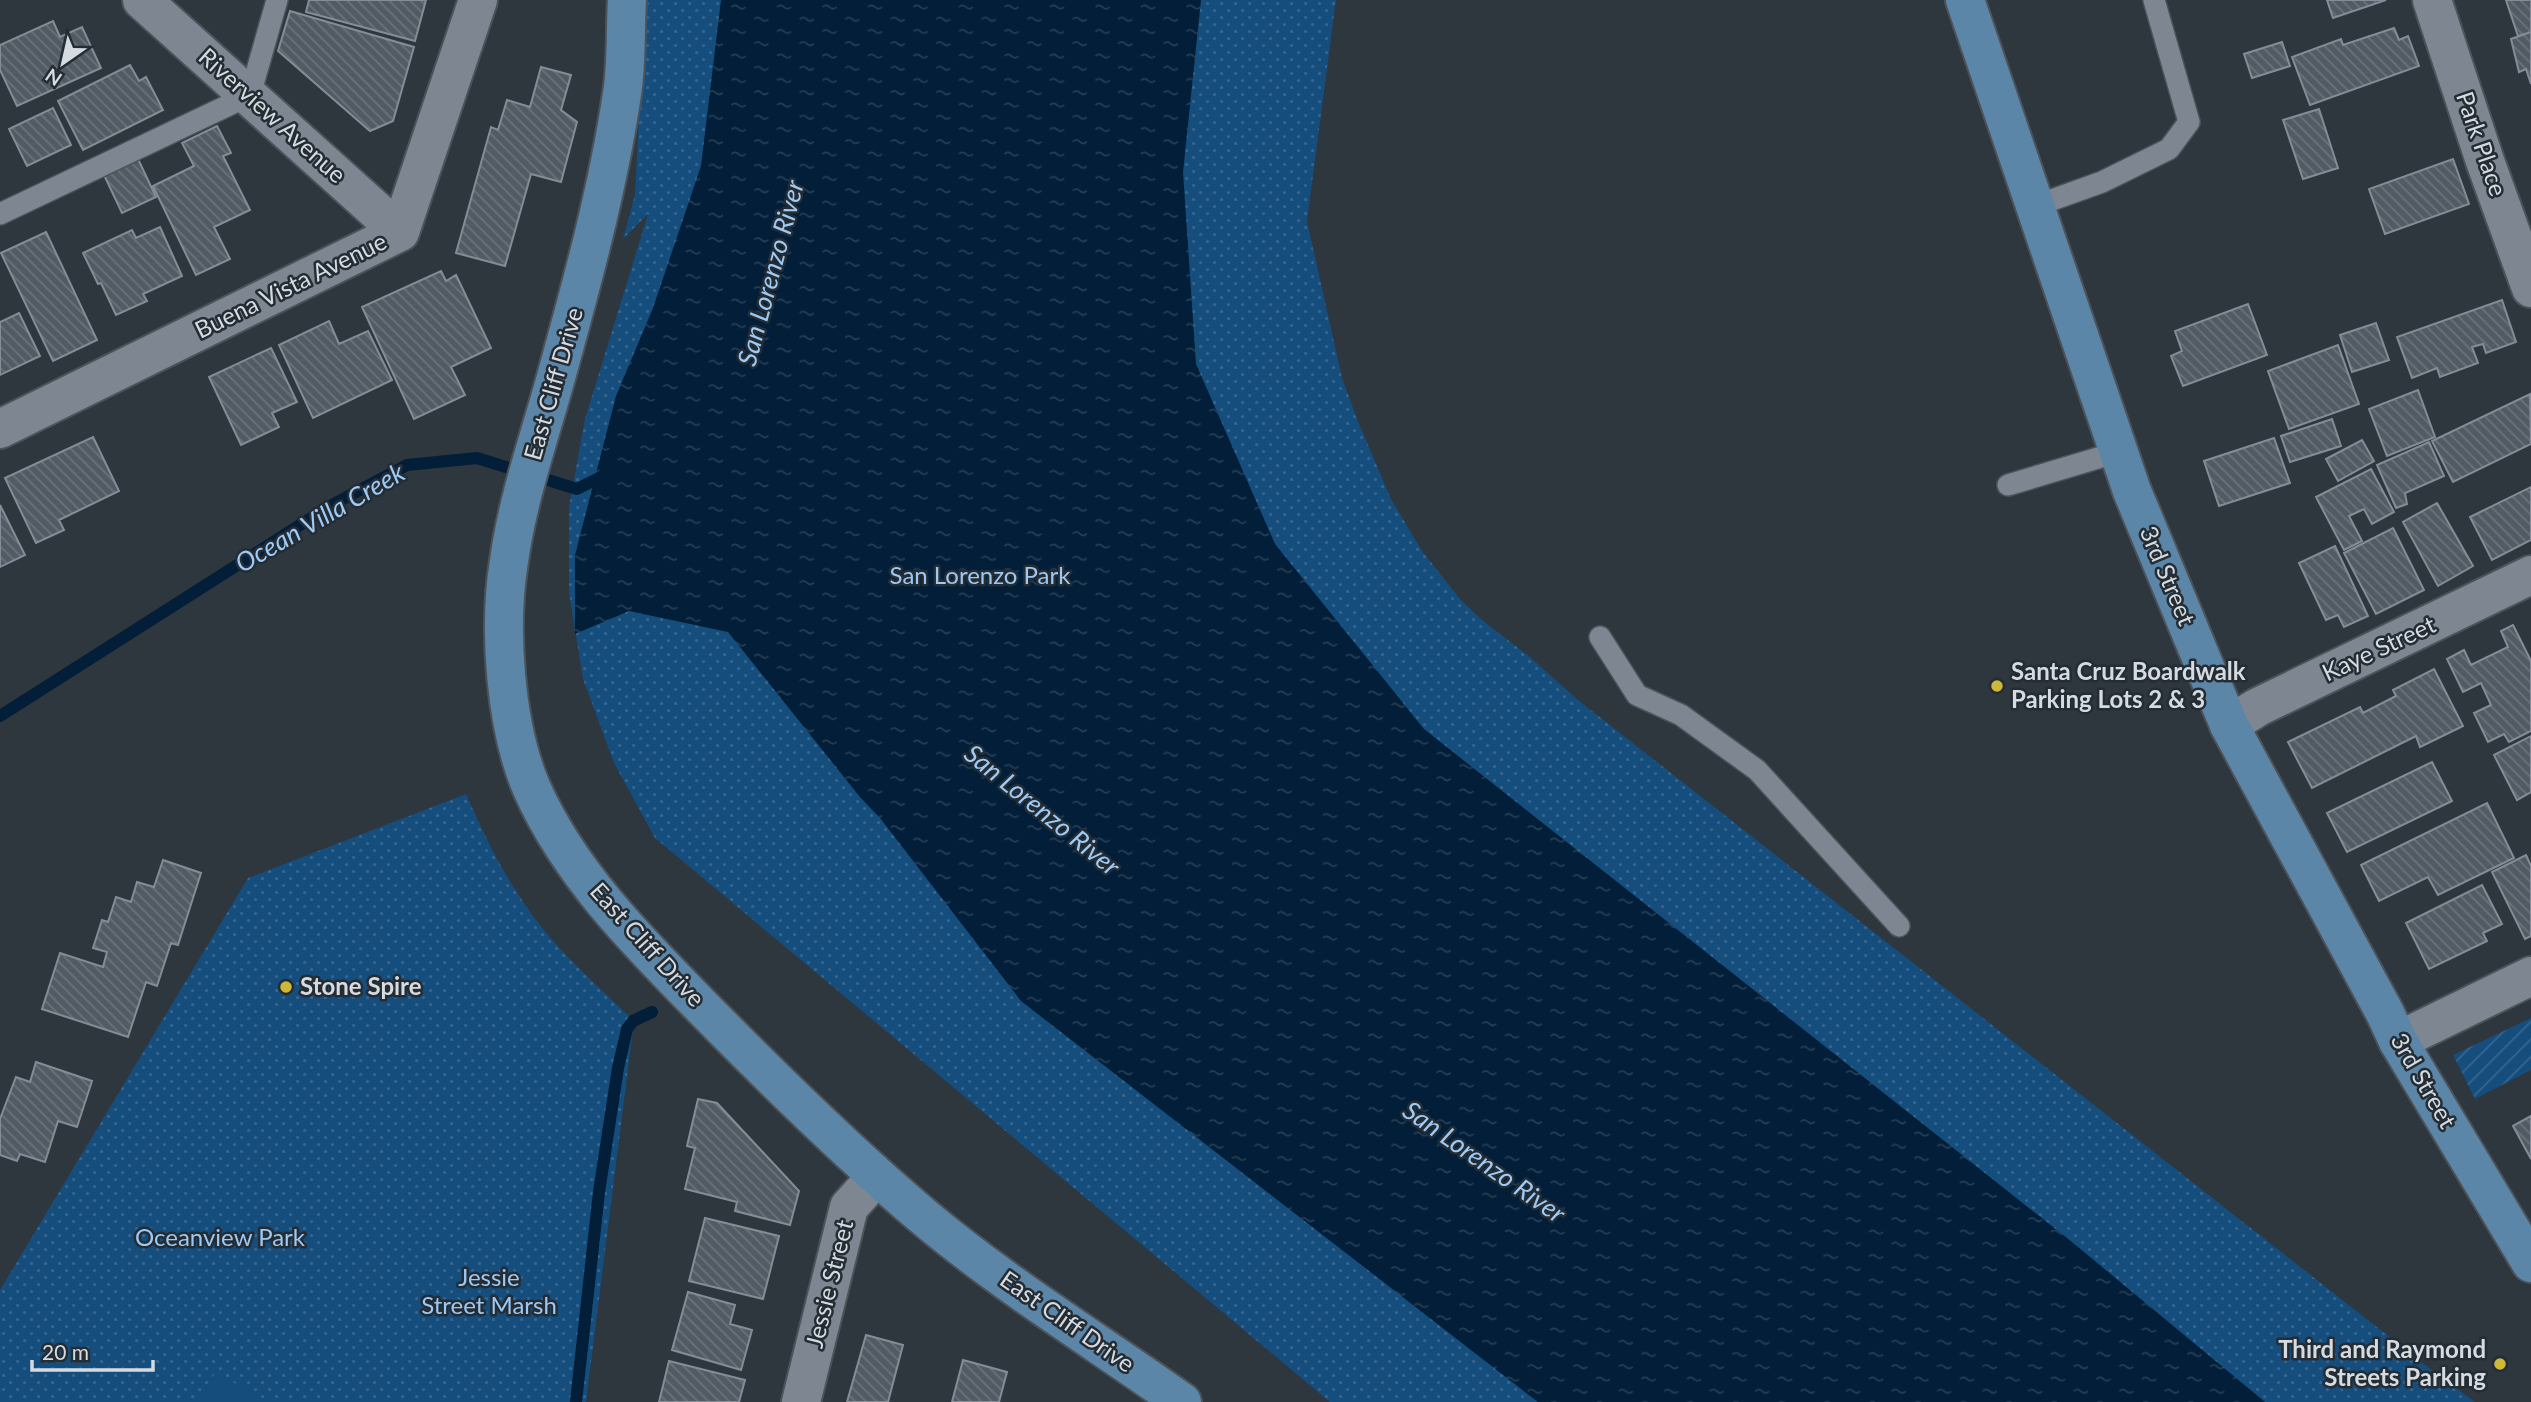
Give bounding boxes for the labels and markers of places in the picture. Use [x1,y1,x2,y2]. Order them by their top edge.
place label: Santa Cruz Boardwalk Parking Lots 2 & 3 [2011,656,2246,713]
marker: Santa Cruz Boardwalk Parking Lots 2 & 3 [1989,678,2005,694]
place label: Stone Spire [300,971,422,1000]
marker: Stone Spire [278,979,294,995]
place label: Third and Raymond Streets Parking [2278,1334,2486,1391]
marker: Third and Raymond Streets Parking [2492,1356,2508,1372]

